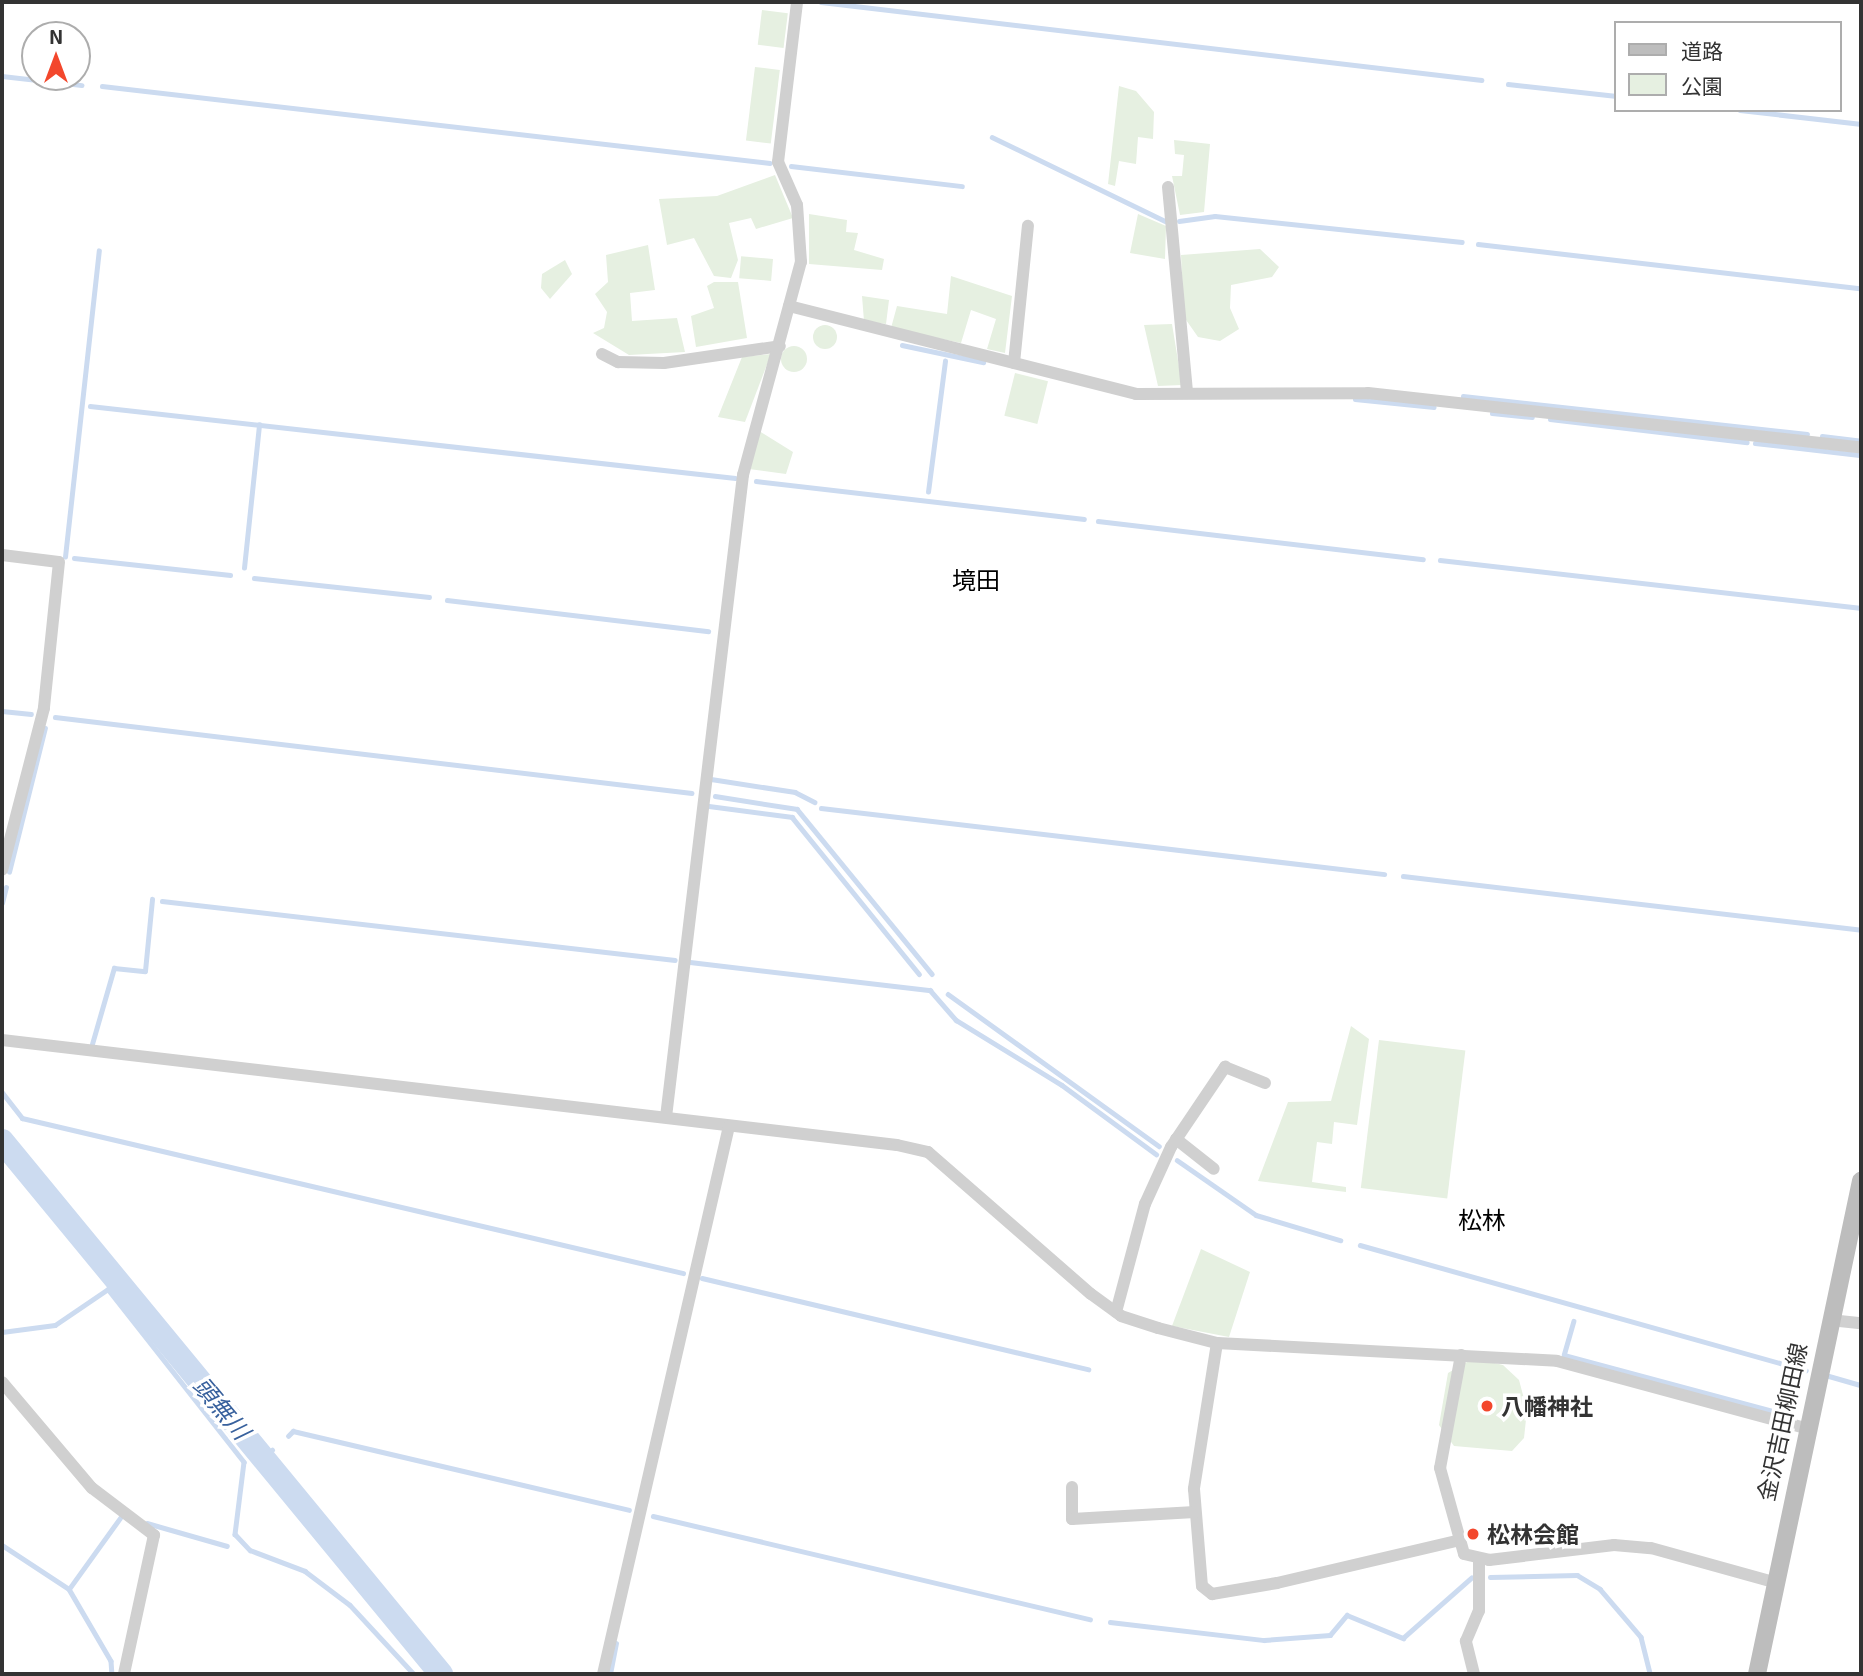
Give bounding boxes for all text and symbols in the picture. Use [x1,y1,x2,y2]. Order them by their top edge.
north arrow [21,21,91,91]
legend [1615,21,1842,112]
text: N [49,25,63,48]
text: 道路 [1681,38,1723,63]
text: 公園 [1681,73,1723,98]
district label: 境田 [952,566,1000,594]
district label: 松林 [1458,1206,1506,1234]
street label: 金沢吉田柳田線 [1752,1340,1812,1504]
water label: 頭無川 [188,1371,256,1445]
place label: 八幡神社 [1501,1392,1593,1420]
marker: 八幡神社 [1479,1398,1495,1414]
place label: 松林会館 [1487,1520,1579,1548]
marker: 松林会館 [1465,1526,1481,1542]

